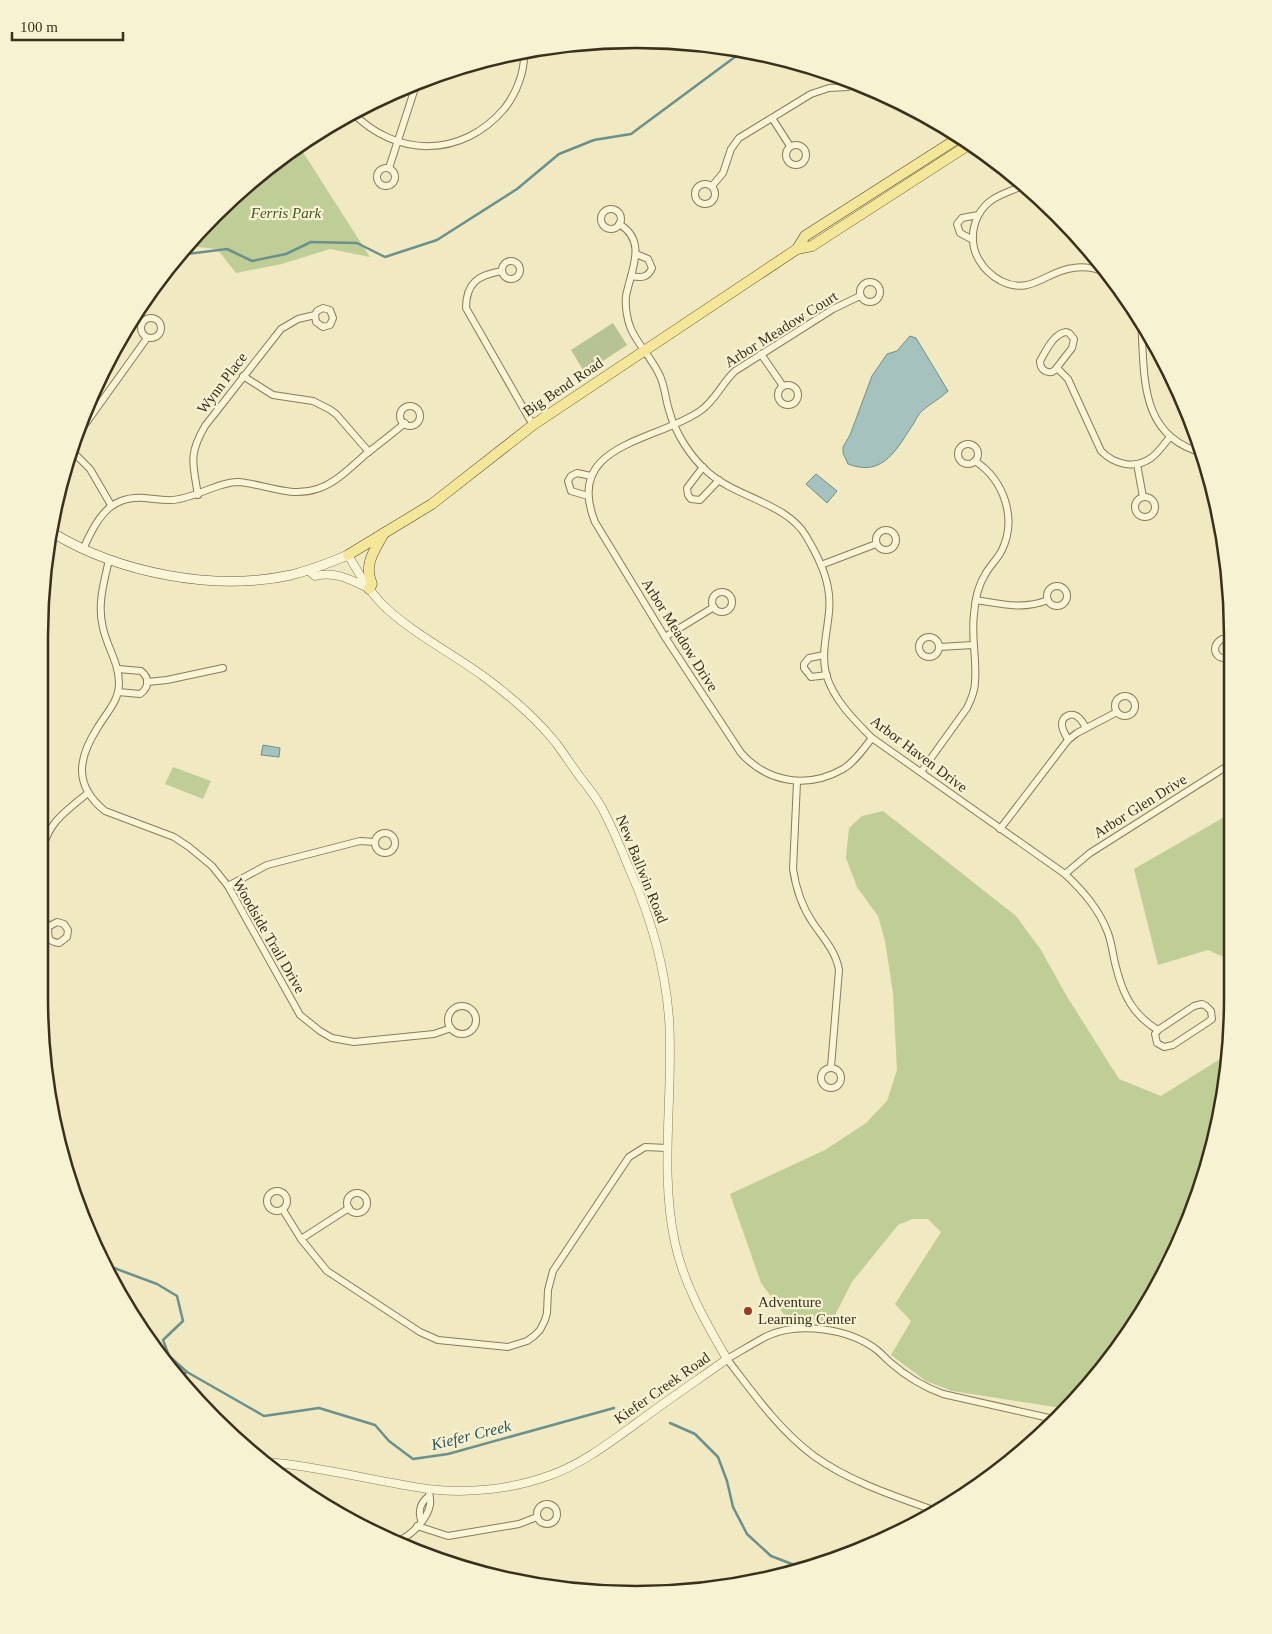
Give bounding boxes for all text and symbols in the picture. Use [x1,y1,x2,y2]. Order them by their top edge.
scale bar [12,10,124,42]
text: 100 m [20,19,58,35]
park label: Ferris Park [250,205,322,221]
street label: Arbor Meadow Court [722,287,841,370]
street label: Wynn Place [194,349,250,417]
street label: Big Bend Road [520,354,606,419]
street label: Arbor Meadow Drive [639,576,721,695]
street label: Arbor Haven Drive [868,713,971,796]
street label: Arbor Glen Drive [1091,771,1190,841]
street label: New Ballwin Road [613,813,671,926]
street label: Woodside Trail Drive [230,876,309,996]
place label: Adventure Learning Center [758,1294,856,1327]
marker: Adventure Learning Center [742,1305,754,1317]
street label: Kiefer Creek Road [611,1349,713,1427]
water label: Kiefer Creek [428,1417,514,1454]

